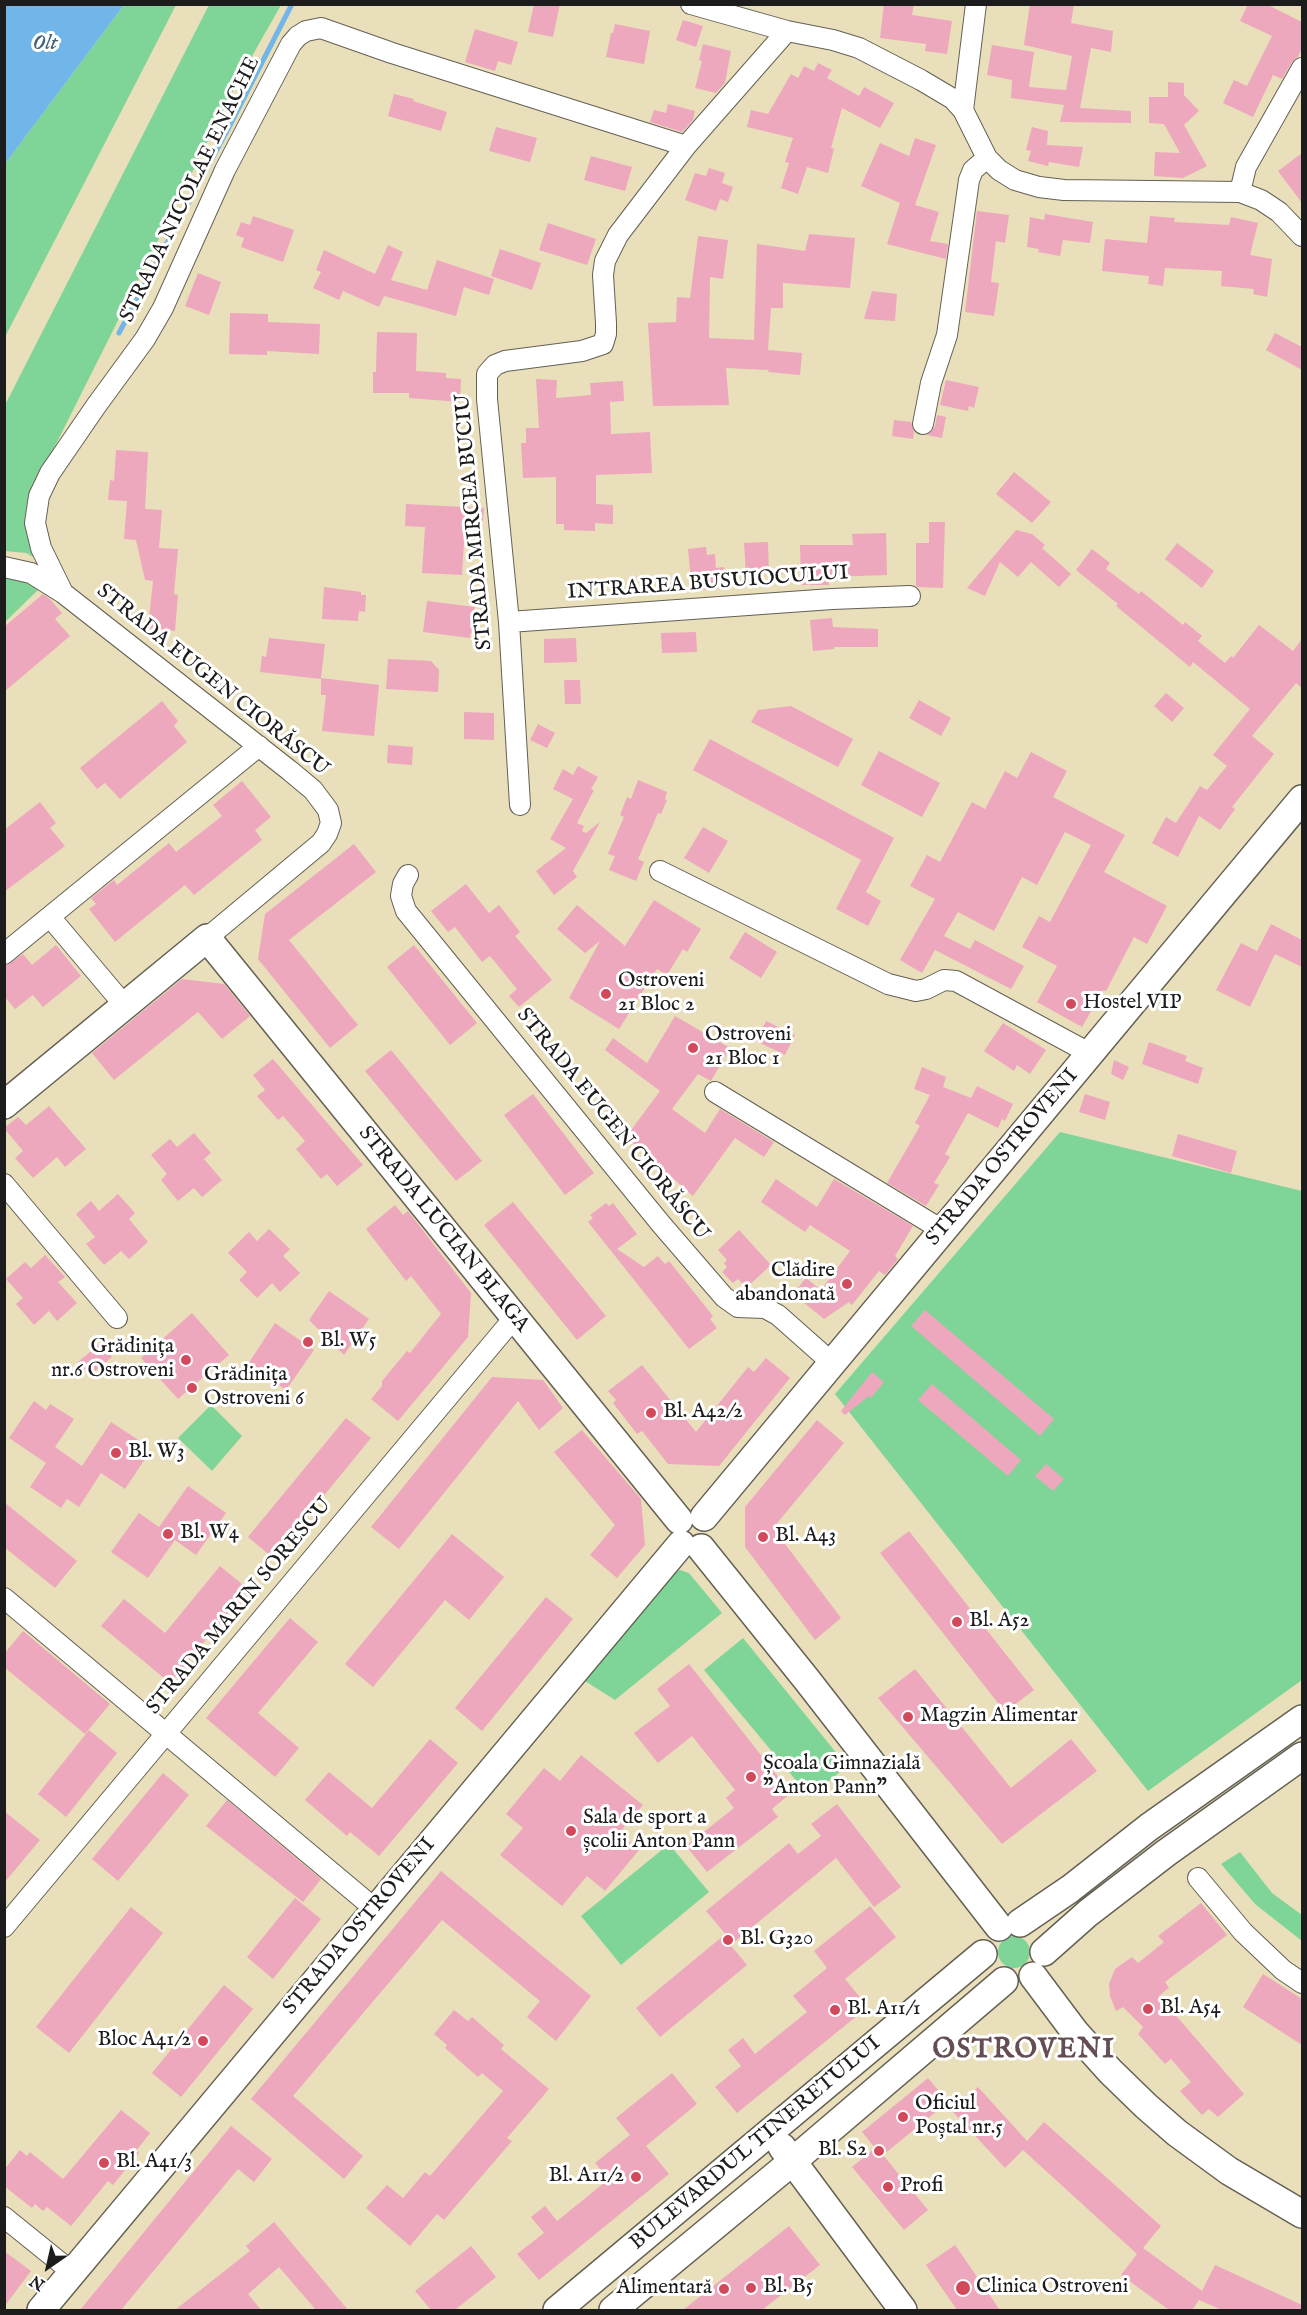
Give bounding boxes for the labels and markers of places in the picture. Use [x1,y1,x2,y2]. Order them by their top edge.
place label: Ostroveni 21 Bloc 2 [618,969,704,1019]
marker: Ostroveni 21 Bloc 2 [599,987,613,1001]
place label: Hostel VIP [1083,991,1181,1017]
marker: Hostel VIP [1064,997,1078,1011]
place label: Ostroveni 21 Bloc 1 [705,1023,791,1073]
marker: Ostroveni 21 Bloc 1 [686,1041,700,1055]
place label: Clădire abandonată [735,1259,835,1309]
marker: Clădire abandonată [840,1277,854,1291]
place label: Bl. W5 [320,1329,376,1355]
place label: Grădinița nr.6 Ostroveni [51,1335,174,1385]
marker: Bl. W5 [301,1335,315,1349]
marker: Grădinița nr.6 Ostroveni [179,1353,193,1367]
place label: Grădinița Ostroveni 6 [204,1363,304,1413]
marker: Grădinița Ostroveni 6 [185,1381,199,1395]
place label: Bl. A42/2 [663,1400,743,1426]
marker: Bl. A42/2 [644,1406,658,1420]
place label: Bl. W3 [128,1440,185,1466]
marker: Bl. W3 [109,1446,123,1460]
place label: Bl. W4 [180,1521,239,1547]
place label: Bl. A43 [775,1524,836,1550]
marker: Bl. W4 [161,1527,175,1541]
marker: Bl. A43 [756,1530,770,1544]
place label: Bl. A52 [969,1609,1029,1635]
marker: Bl. A52 [950,1615,964,1629]
place label: Magzin Alimentar [920,1704,1078,1730]
marker: Magzin Alimentar [901,1710,915,1724]
place label: Școala Gimnazială "Anton Pann" [763,1752,921,1802]
marker: Școala Gimnazială "Anton Pann" [744,1770,758,1784]
place label: Sala de sport a școlii Anton Pann [583,1806,735,1856]
marker: Sala de sport a școlii Anton Pann [564,1824,578,1838]
place label: Bl. G320 [740,1927,813,1953]
marker: Bl. G320 [721,1933,735,1947]
place label: Bl. A54 [1160,1996,1221,2022]
place label: Bl. A11/1 [847,1997,921,2023]
marker: Bl. A54 [1141,2002,1155,2016]
marker: Bl. A11/1 [828,2003,842,2017]
place label: Bloc A41/2 [97,2028,191,2054]
marker: Bloc A41/2 [196,2034,210,2048]
place label: Oficiul Poștal nr.5 [915,2092,1003,2142]
marker: Oficiul Poștal nr.5 [896,2110,910,2124]
place label: Bl. S2 [818,2138,867,2164]
marker: Bl. S2 [872,2144,886,2158]
place label: Bl. A41/3 [116,2150,192,2176]
marker: Bl. A41/3 [97,2156,111,2170]
place label: Bl. A11/2 [549,2164,624,2190]
marker: Bl. A11/2 [629,2170,643,2184]
place label: Profi [900,2174,943,2200]
marker: Profi [881,2180,895,2194]
place label: Bl. B5 [763,2275,813,2301]
place label: Clinica Ostroveni [976,2275,1128,2301]
place label: Alimentară [616,2276,712,2302]
marker: Clinica Ostroveni [954,2279,972,2297]
marker: Bl. B5 [744,2281,758,2295]
marker: Alimentară [717,2282,731,2296]

